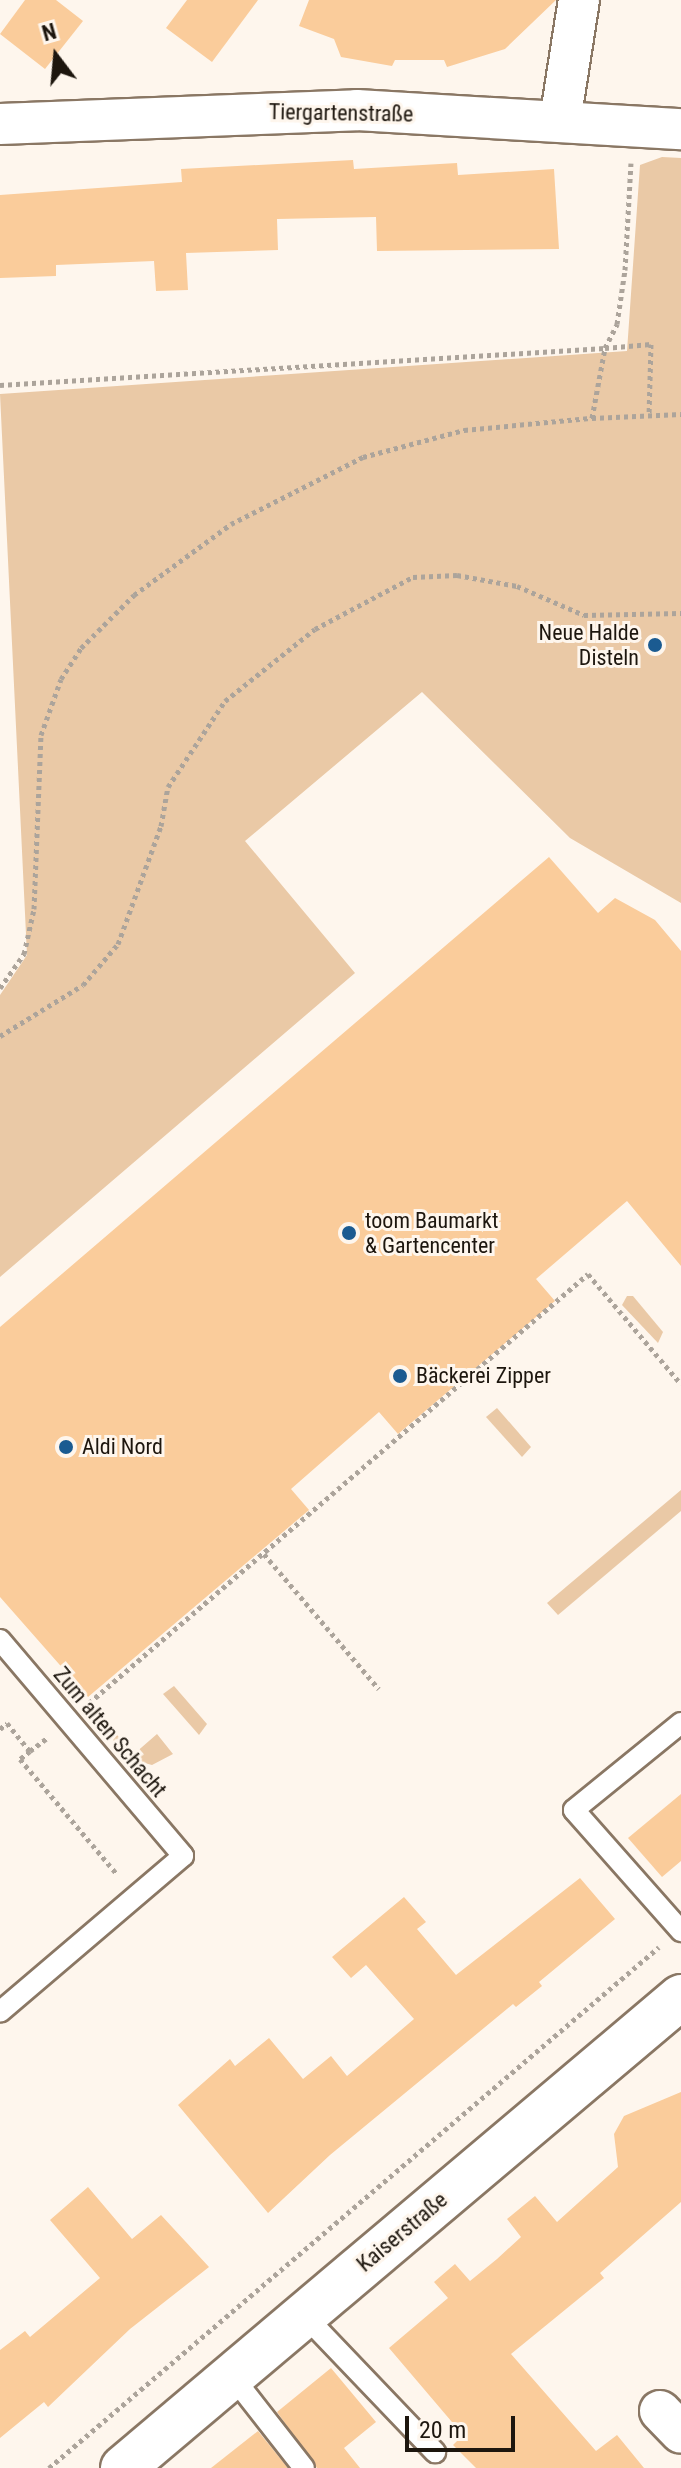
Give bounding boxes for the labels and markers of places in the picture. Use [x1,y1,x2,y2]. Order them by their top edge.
place label: Neue Halde Disteln [539,619,639,670]
marker: Neue Halde Disteln [646,636,664,654]
place label: toom Baumarkt & Gartencenter [365,1207,498,1258]
marker: toom Baumarkt & Gartencenter [340,1224,358,1242]
place label: Bäckerei Zipper [416,1363,551,1389]
marker: Bäckerei Zipper [391,1367,409,1385]
place label: Aldi Nord [82,1434,163,1460]
marker: Aldi Nord [57,1438,75,1456]

